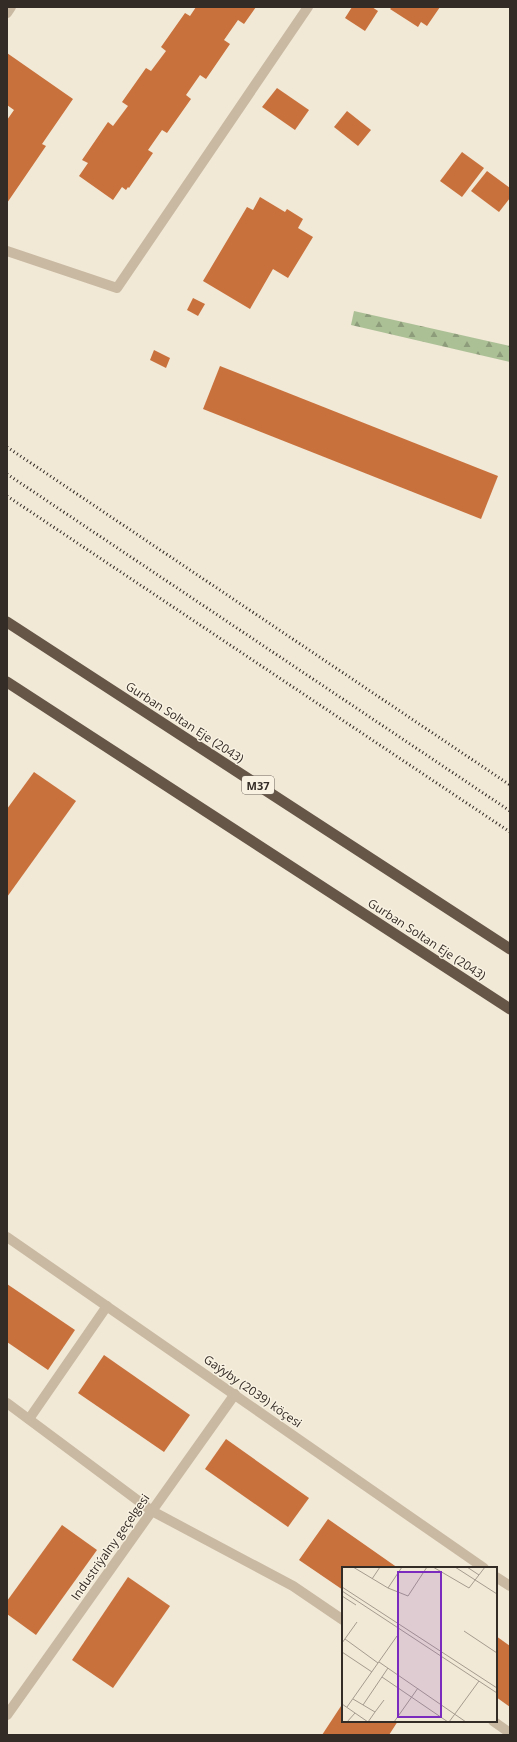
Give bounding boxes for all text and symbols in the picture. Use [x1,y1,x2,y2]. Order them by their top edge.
street label: Gurban Soltan Eje (2043) [123,677,248,767]
road number: M37 [242,776,274,794]
street label: Gurban Soltan Eje (2043) [365,894,490,984]
street label: Gaýyby (2039) köçesi [200,1351,306,1431]
street label: Industriýalny geçelgesi [67,1490,153,1604]
inset map [342,1567,497,1722]

